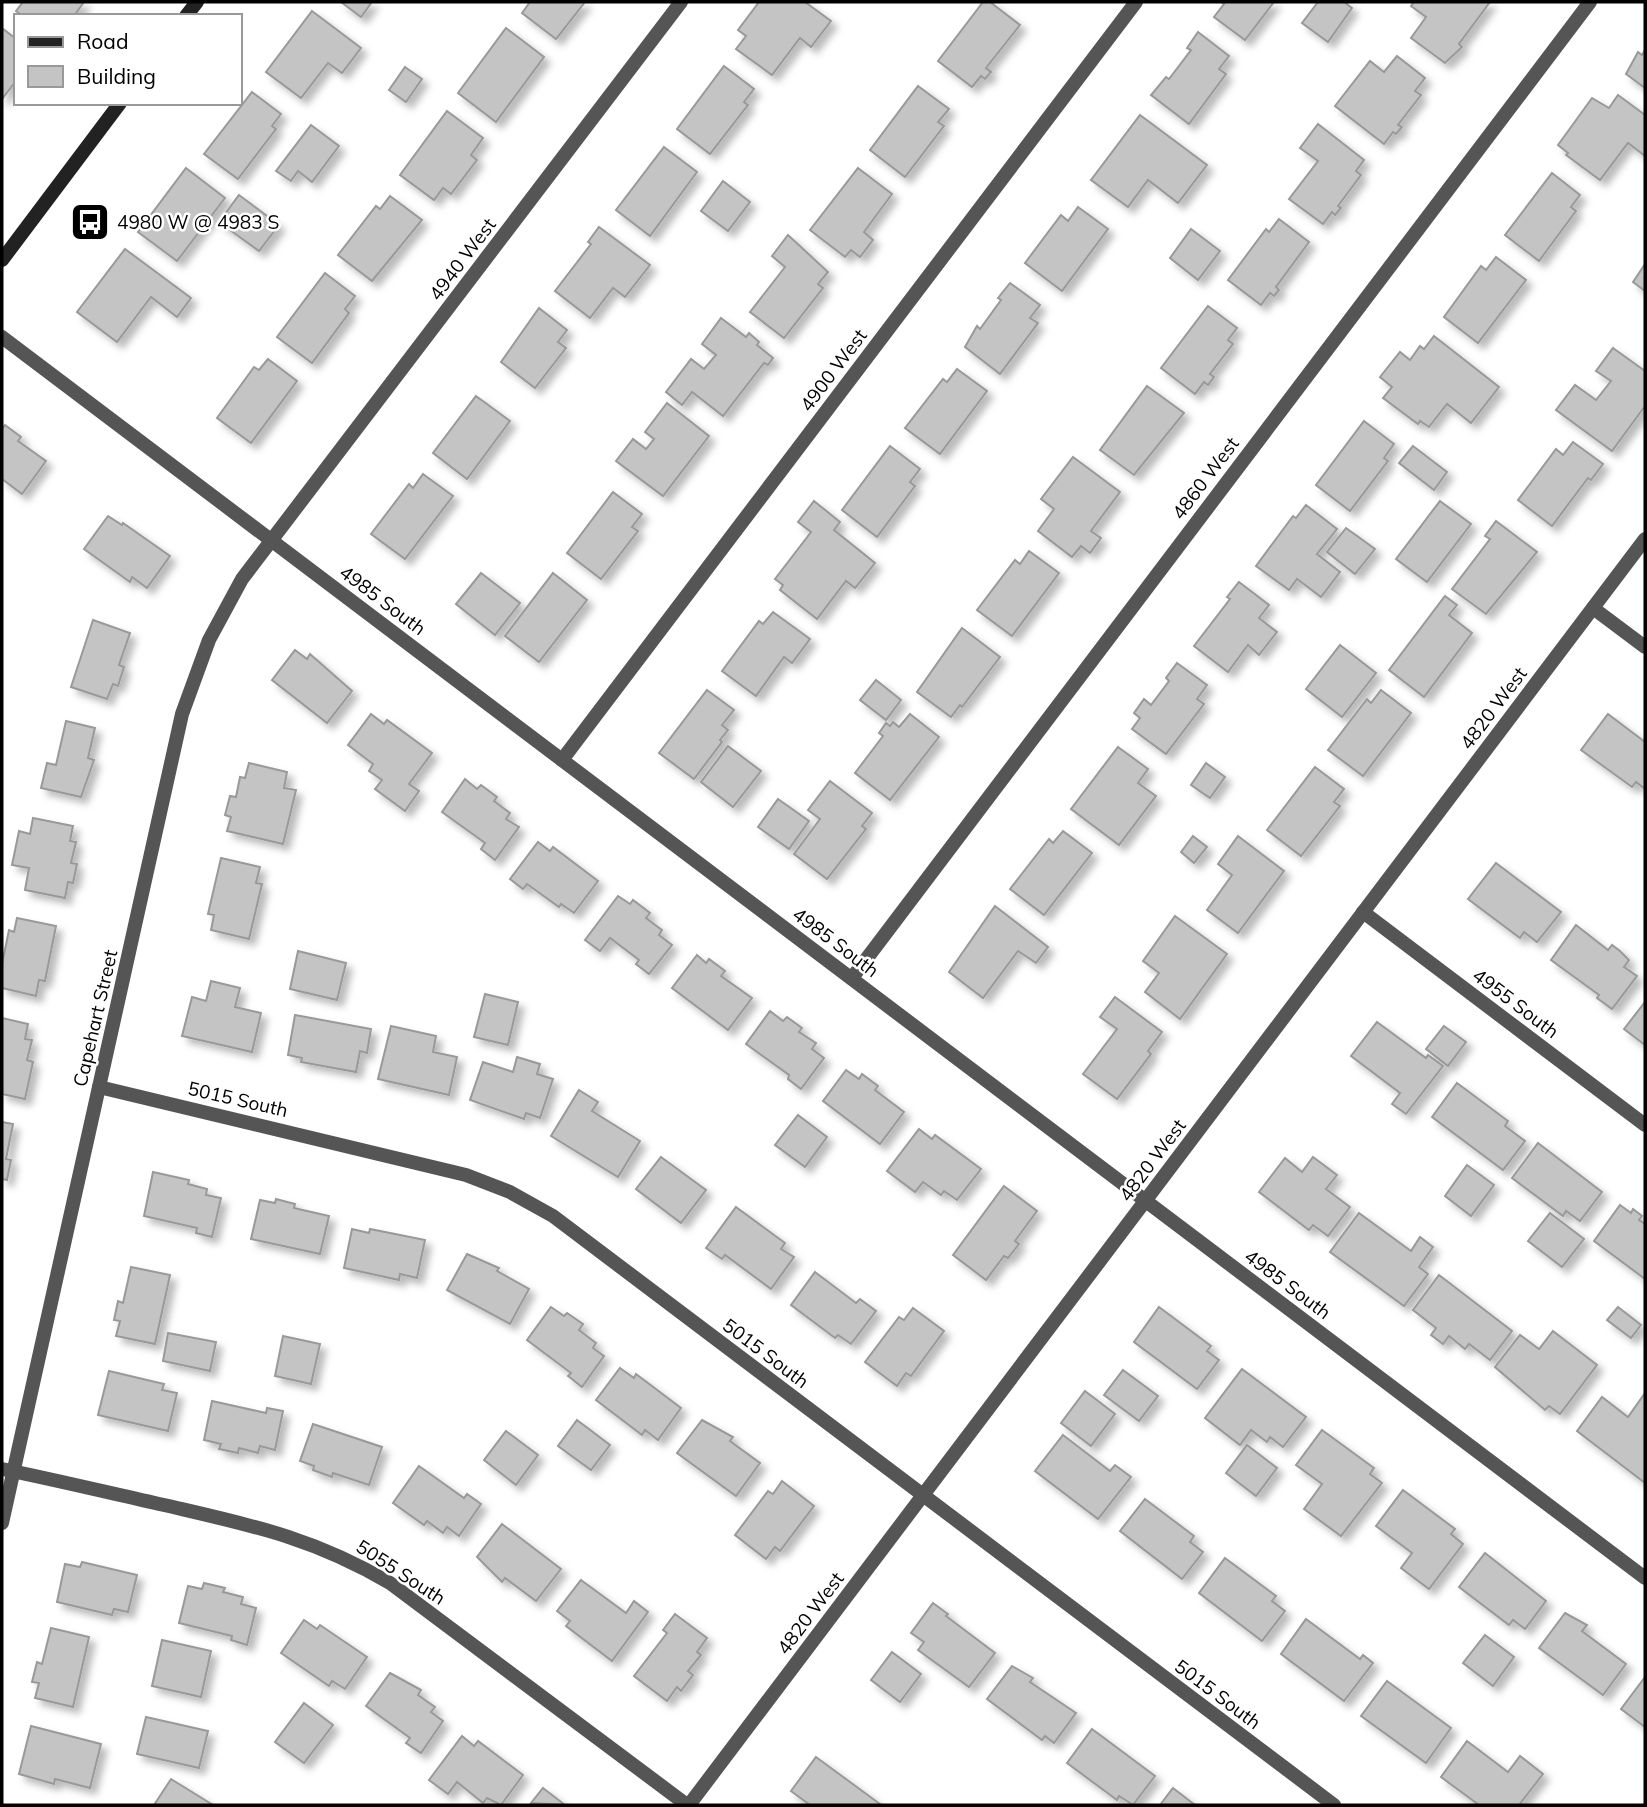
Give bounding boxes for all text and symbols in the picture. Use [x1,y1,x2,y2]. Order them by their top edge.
legend [14,14,242,105]
text: Road [77,28,128,54]
text: Building [77,63,156,89]
bus stop icon: 4980 W @ 4983 S [69,201,111,243]
place label: 4980 W @ 4983 S [117,210,279,234]
street label: 4940 West [423,213,501,305]
street label: 4900 West [794,324,872,416]
street label: 4860 West [1166,432,1244,524]
street label: 4985 South [335,560,431,640]
street label: 4820 West [1454,662,1532,754]
street label: 4985 South [788,902,884,982]
street label: Capehart Street [68,947,123,1089]
street label: 4955 South [1468,963,1564,1043]
street label: 5015 South [186,1076,290,1122]
street label: 4820 West [1113,1114,1191,1206]
street label: 4985 South [1240,1244,1336,1324]
street label: 5015 South [718,1313,814,1393]
street label: 5055 South [352,1534,450,1610]
street label: 4820 West [771,1567,849,1659]
street label: 5015 South [1170,1654,1266,1734]

